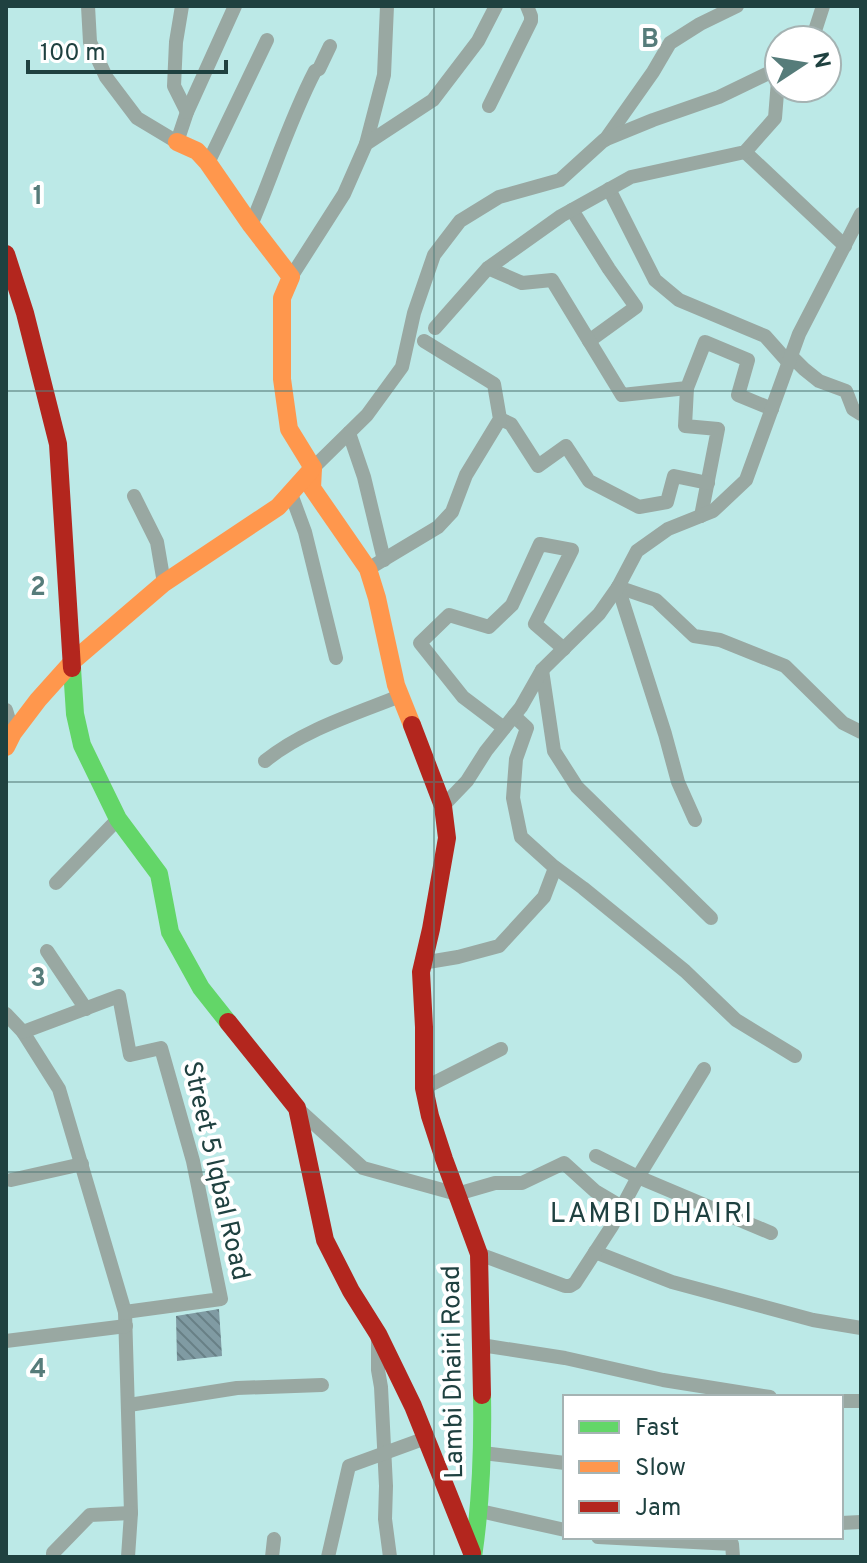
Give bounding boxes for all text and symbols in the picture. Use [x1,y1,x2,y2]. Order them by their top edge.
scale bar [28,24,226,74]
text: B [641,24,659,57]
north arrow [763,24,843,104]
text: 100 m [40,39,106,69]
text: N [805,50,835,71]
text: 1 [33,181,43,214]
text: 2 [30,572,46,605]
text: 3 [30,963,46,996]
street label: Street 5 Iqbal Road [174,1058,256,1284]
district label: LAMBI DHAIRI [550,1197,754,1233]
street label: Lambi Dhairi Road [436,1265,472,1479]
text: 4 [30,1354,46,1387]
legend [563,1395,843,1539]
text: Fast [635,1414,679,1444]
text: Slow [635,1454,686,1484]
text: Jam [635,1494,681,1524]

